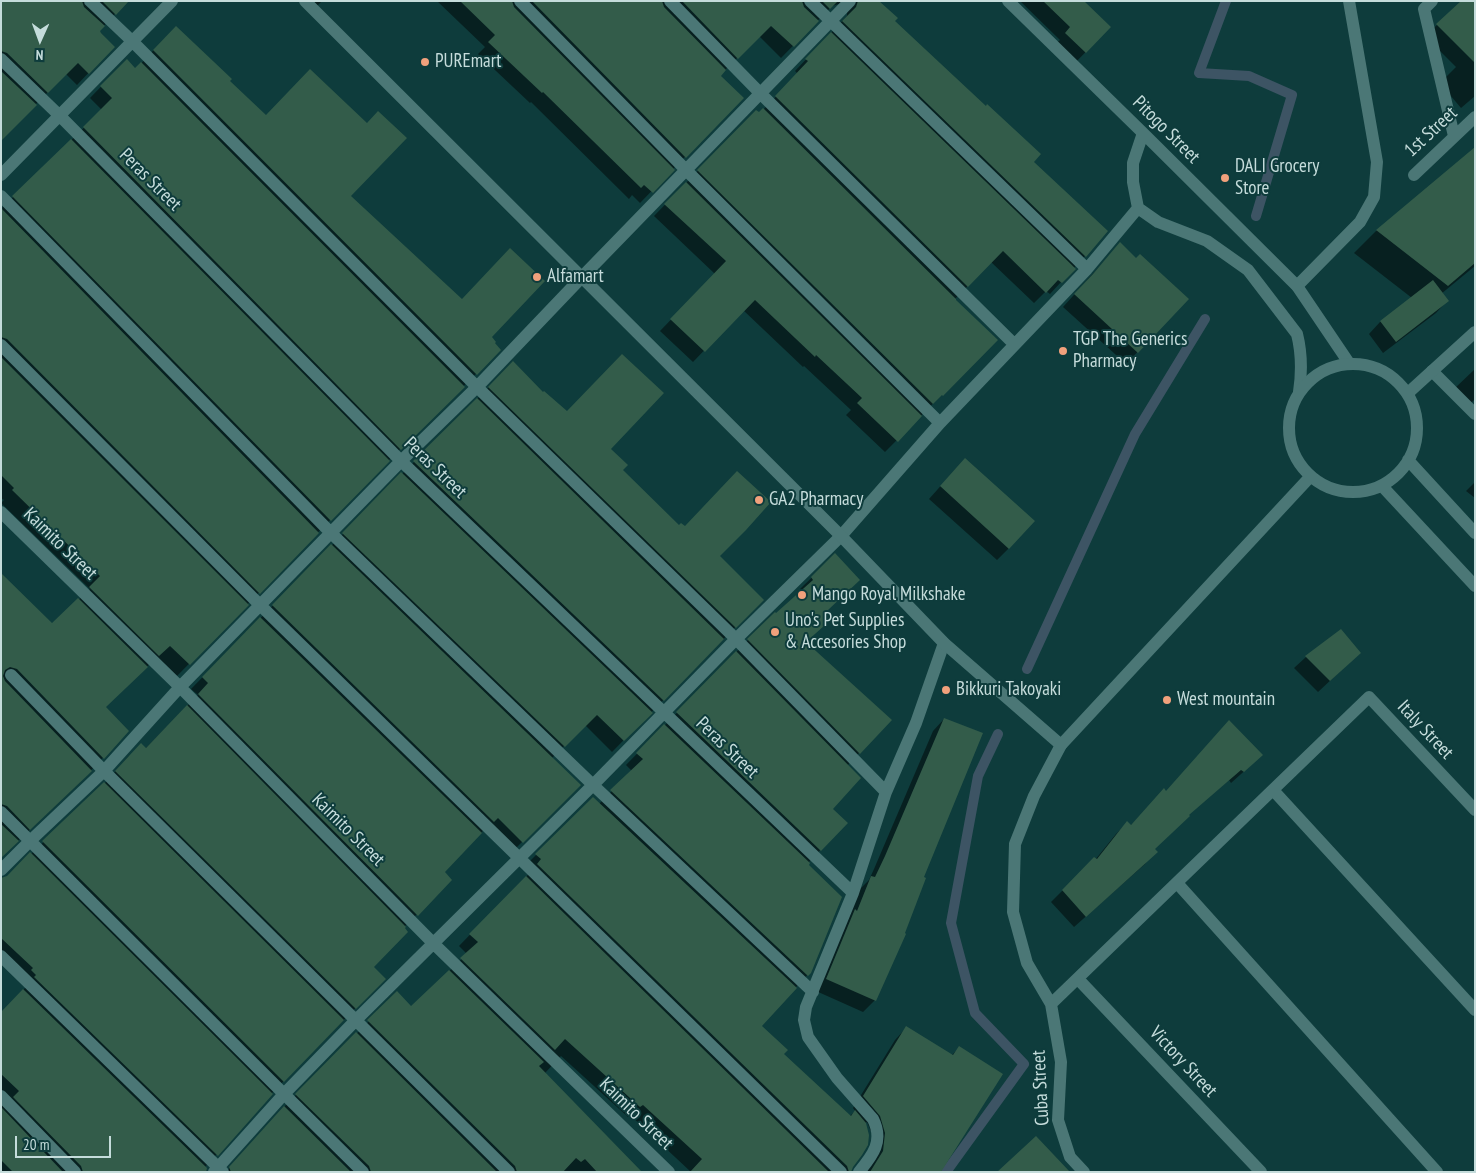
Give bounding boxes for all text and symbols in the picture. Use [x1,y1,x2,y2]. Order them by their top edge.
north arrow [15,15,65,65]
text: N [35,46,44,64]
place label: PUREmart [435,51,502,73]
marker: PUREmart [419,56,431,68]
street label: Pitogo Street [1128,92,1204,168]
street label: 1st Street [1400,102,1462,162]
street label: Peras Street [114,144,186,216]
place label: DALI Grocery Store [1235,156,1319,200]
marker: DALI Grocery Store [1219,172,1231,184]
place label: Alfamart [547,266,604,288]
marker: Alfamart [531,271,543,283]
place label: TGP The Generics Pharmacy [1073,329,1187,373]
marker: TGP The Generics Pharmacy [1057,345,1069,357]
street label: Peras Street [399,433,471,503]
place label: GA2 Pharmacy [769,489,863,511]
marker: GA2 Pharmacy [753,494,765,506]
street label: Kaimito Street [18,503,102,585]
place label: Mango Royal Milkshake [812,584,966,606]
marker: Mango Royal Milkshake [796,589,808,601]
place label: Uno's Pet Supplies & Accesories Shop [785,610,906,654]
marker: Uno's Pet Supplies & Accesories Shop [769,626,781,638]
place label: Bikkuri Takoyaki [956,679,1061,701]
marker: Bikkuri Takoyaki [940,684,952,696]
place label: West mountain [1177,689,1275,711]
marker: West mountain [1161,694,1173,706]
street label: Italy Street [1392,696,1458,764]
street label: Peras Street [691,713,763,783]
street label: Kaimito Street [307,789,389,871]
street label: Victory Street [1144,1022,1222,1102]
street label: Cuba Street [1028,1050,1054,1126]
street label: Kaimito Street [594,1073,678,1155]
scale bar [18,1126,114,1158]
text: 20 m [23,1135,49,1154]

